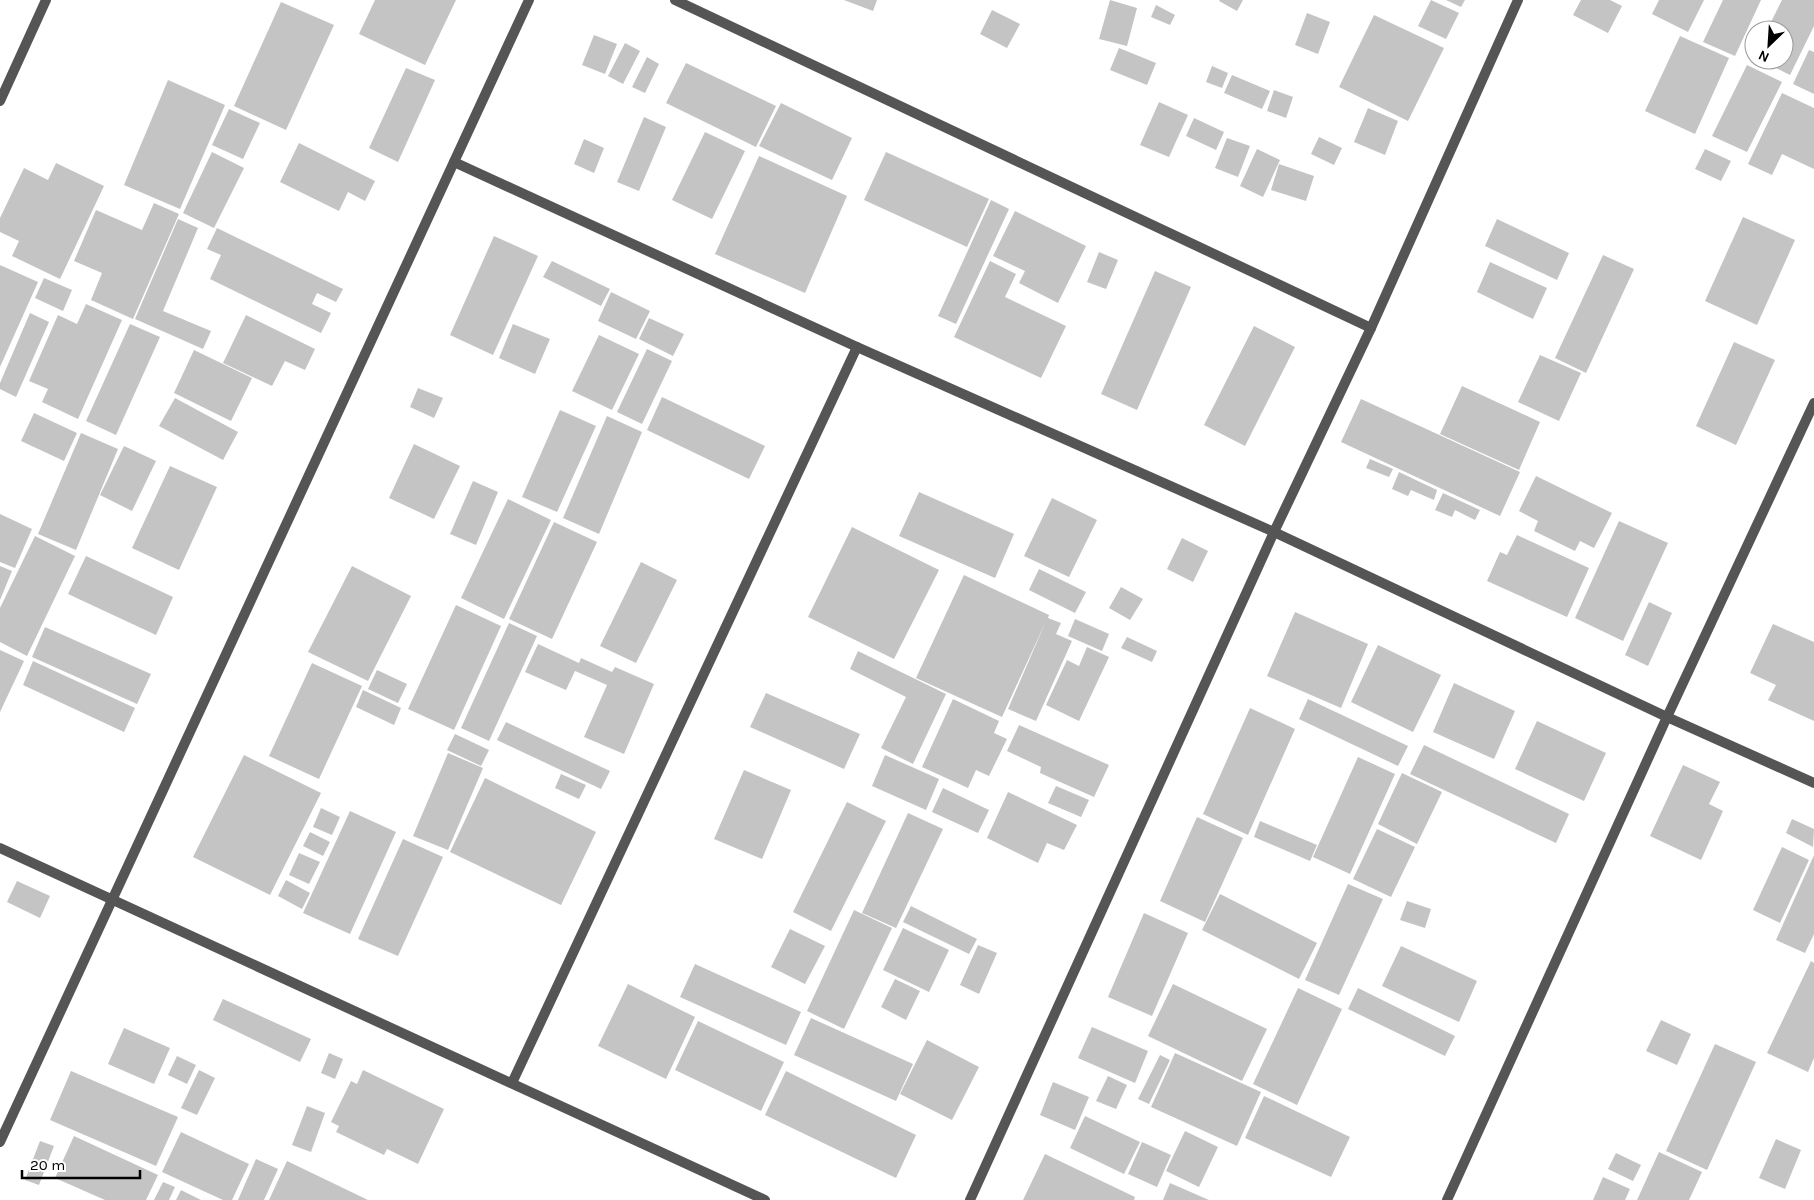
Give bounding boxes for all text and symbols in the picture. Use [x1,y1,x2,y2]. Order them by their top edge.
north arrow [1744,20,1794,70]
text: N [1756,47,1772,66]
scale bar [22,1148,140,1180]
text: 20 m [30,1156,65,1174]

